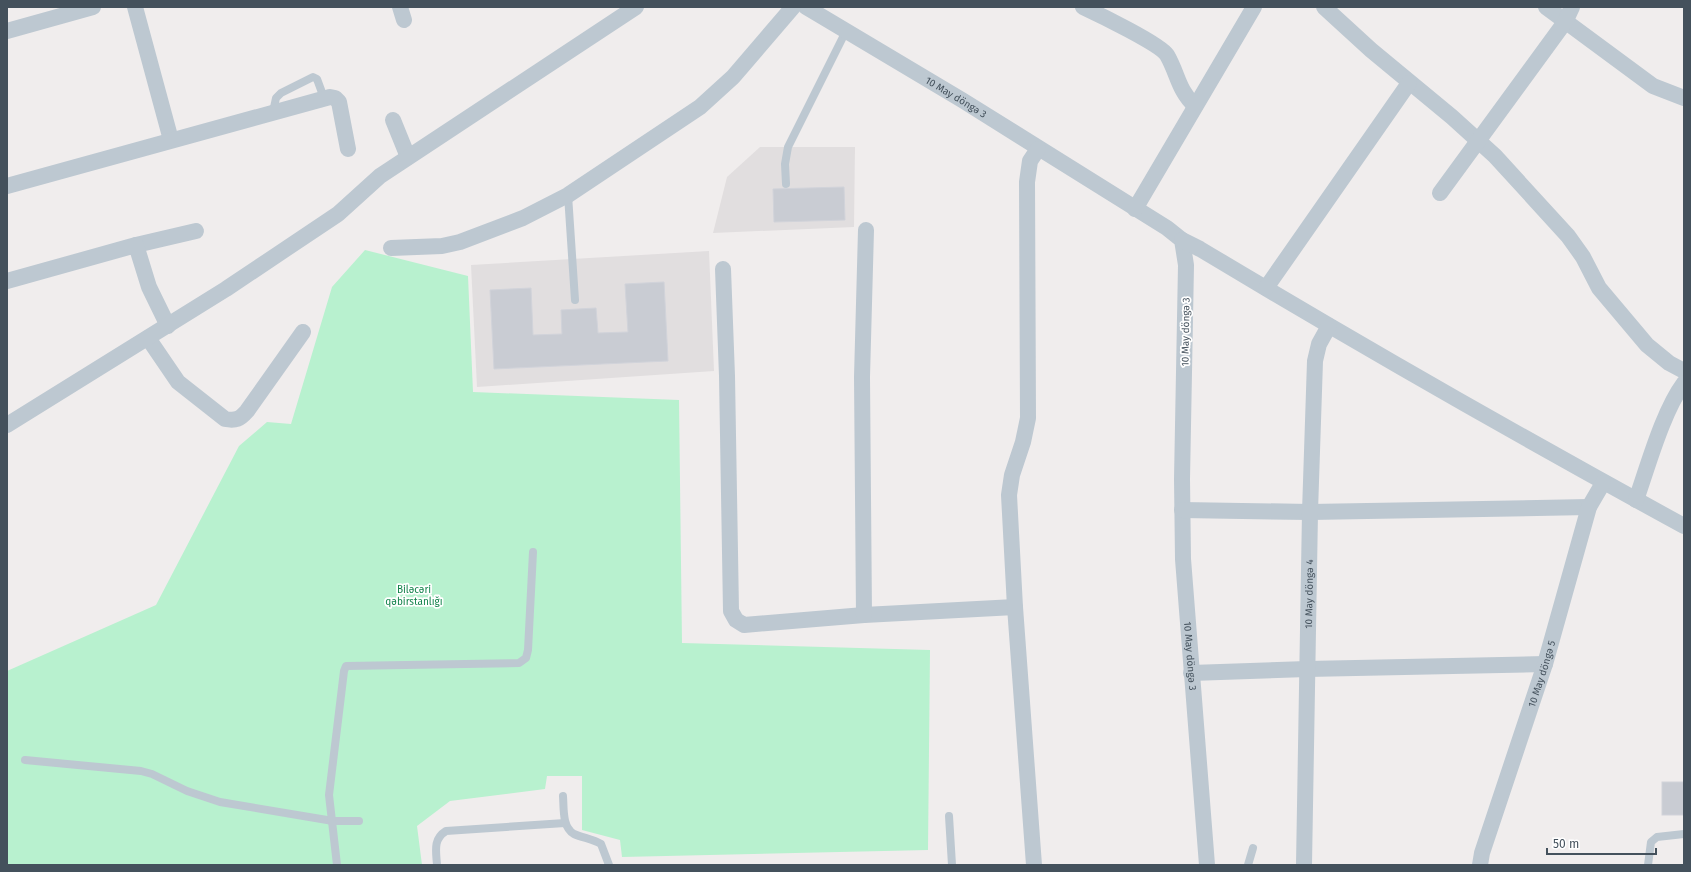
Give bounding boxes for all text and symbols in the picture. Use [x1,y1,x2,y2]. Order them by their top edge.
street label: 10 May döngə 3 [923,75,988,121]
street label: 10 May döngə 3 [1179,297,1193,367]
street label: 10 May döngə 4 [1303,559,1316,629]
park label: Biləcəri qəbirstanlığı [385,584,443,608]
street label: 10 May döngə 3 [1181,621,1198,691]
street label: 10 May döngə 5 [1526,639,1558,709]
scale bar [1547,830,1656,856]
text: 50 m [1553,837,1579,851]

